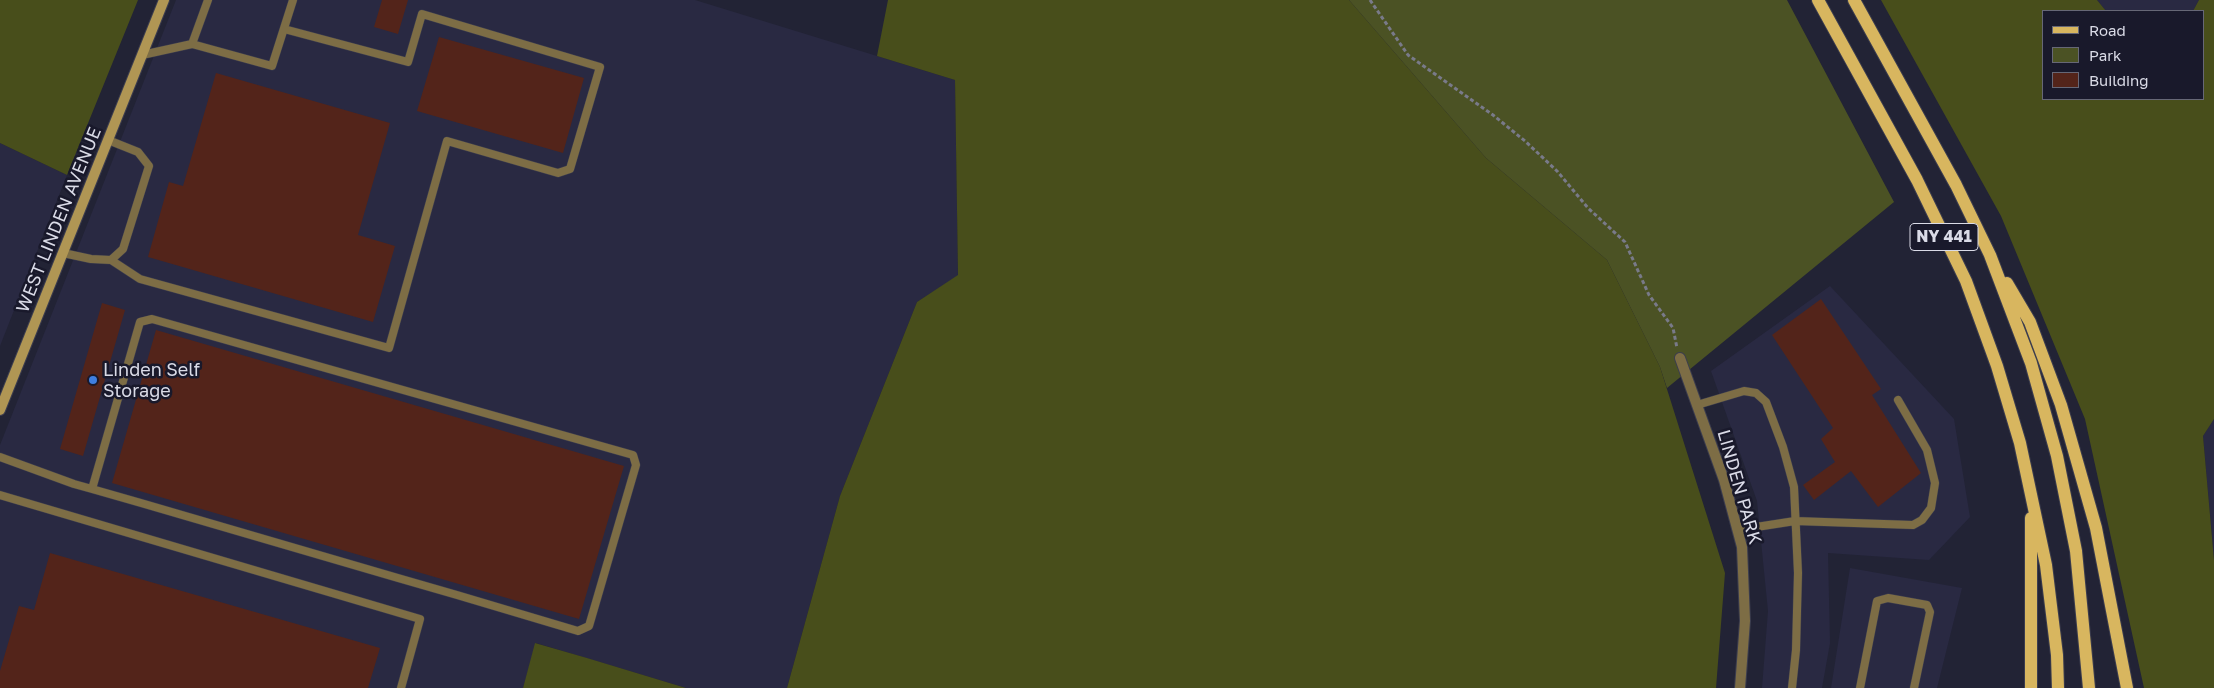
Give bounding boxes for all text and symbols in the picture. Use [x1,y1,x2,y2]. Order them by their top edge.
legend [2042,10,2204,100]
text: Road [2089,21,2126,39]
text: Park [2089,46,2121,64]
text: Building [2089,71,2149,89]
street label: WEST LINDEN AVENUE [12,124,106,316]
road number: NY 441 [1910,223,1978,250]
place label: Linden Self Storage [103,359,200,402]
marker: Linden Self Storage [87,374,99,386]
street label: LINDEN PARK [1712,427,1766,547]

